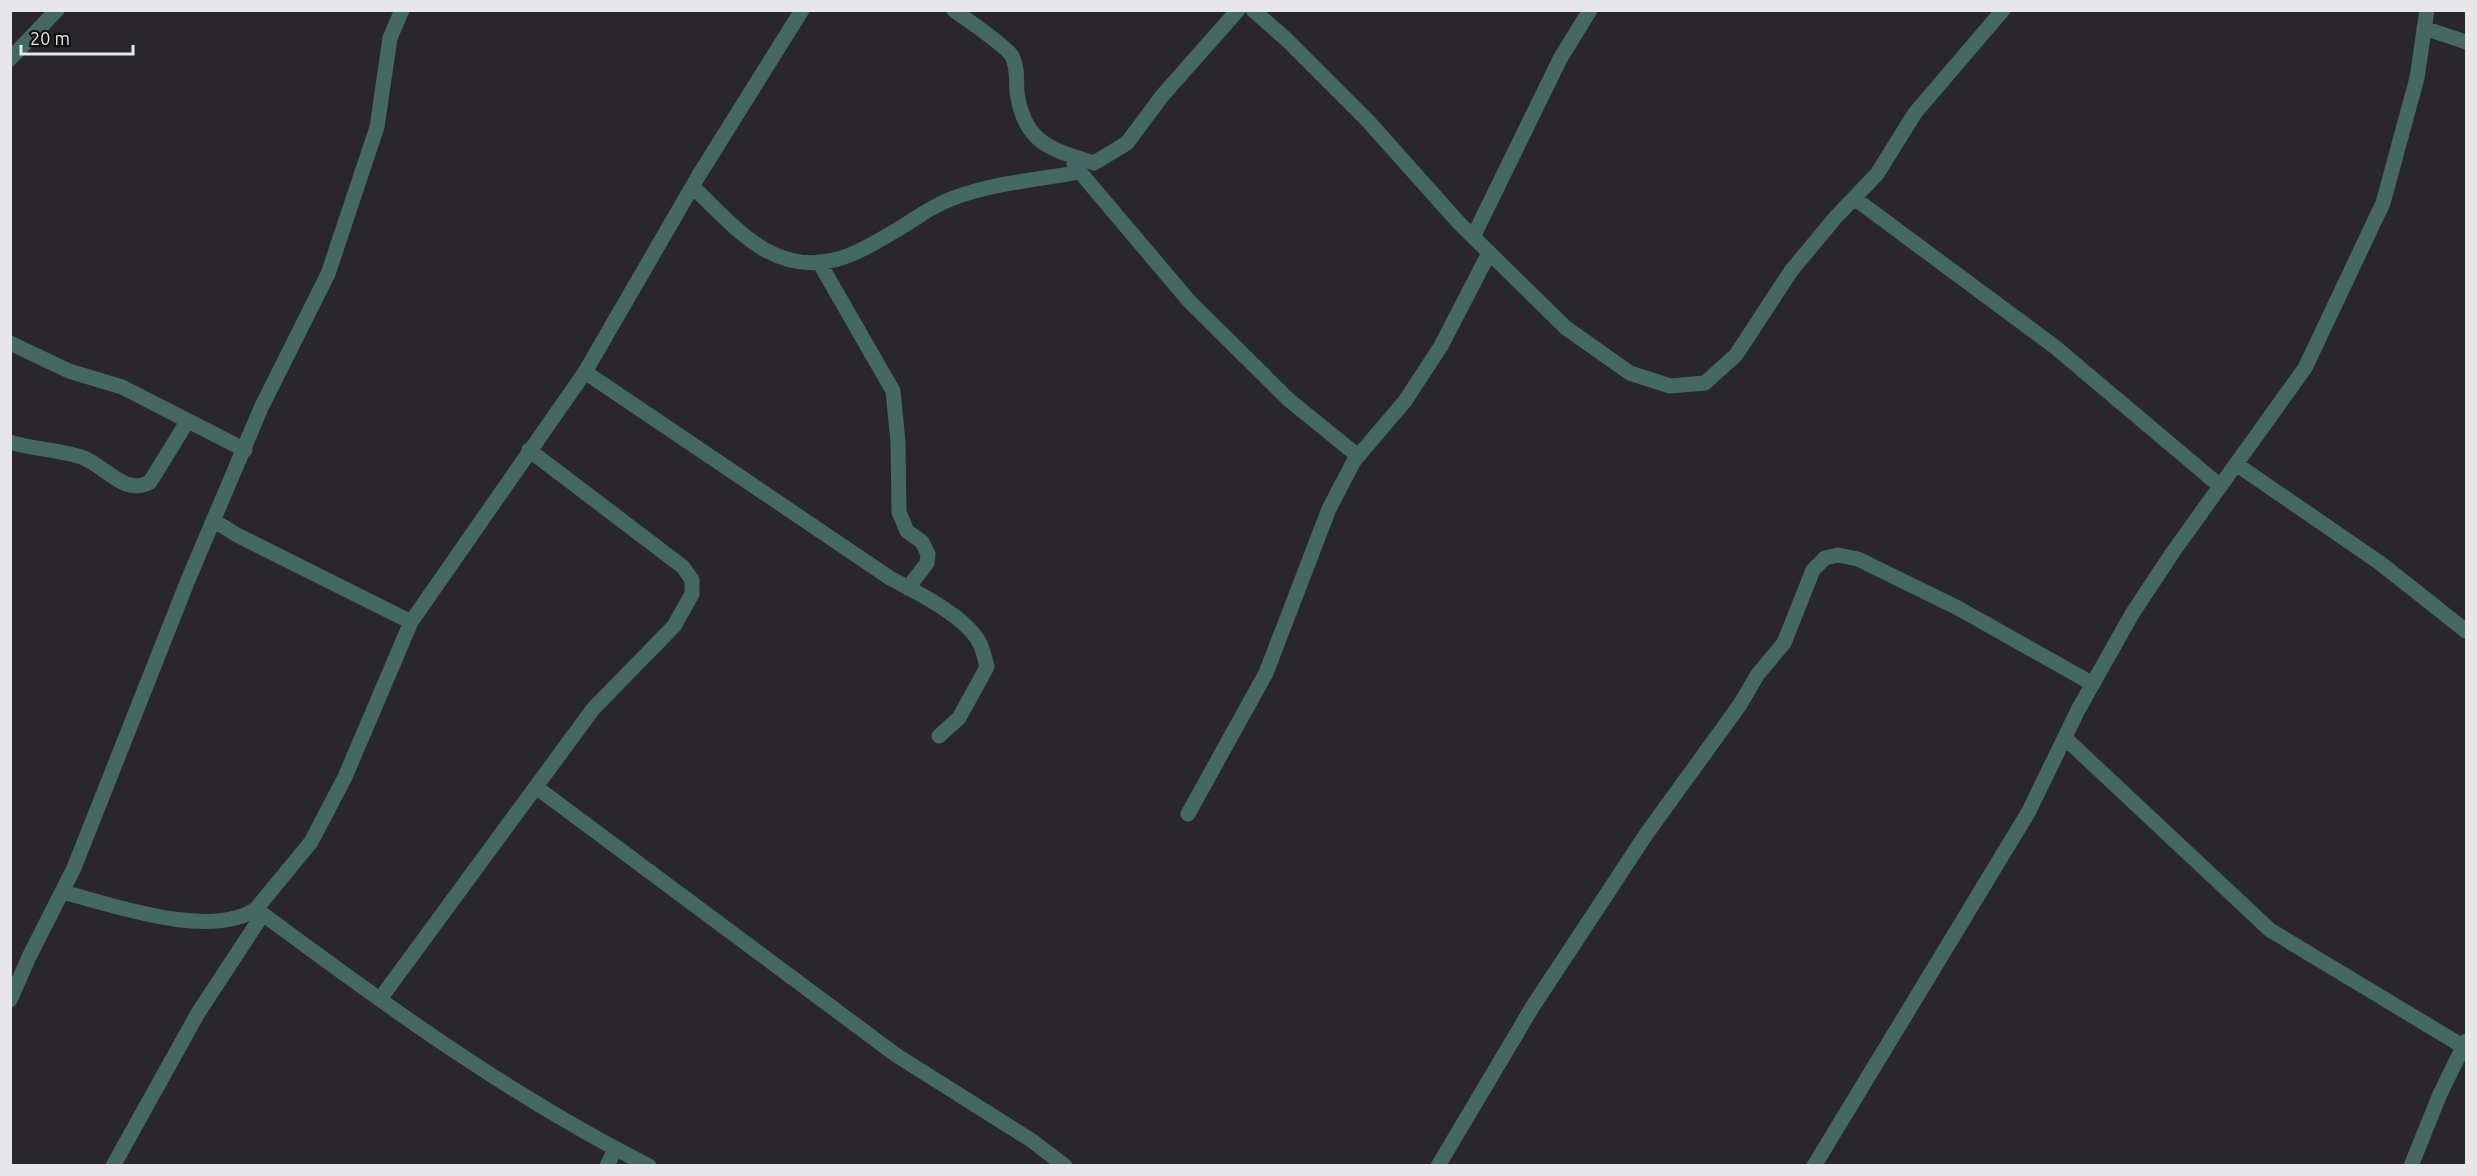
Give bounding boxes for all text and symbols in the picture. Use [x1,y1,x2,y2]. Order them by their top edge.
scale bar [21,18,134,56]
text: 20 m [30,28,70,48]

